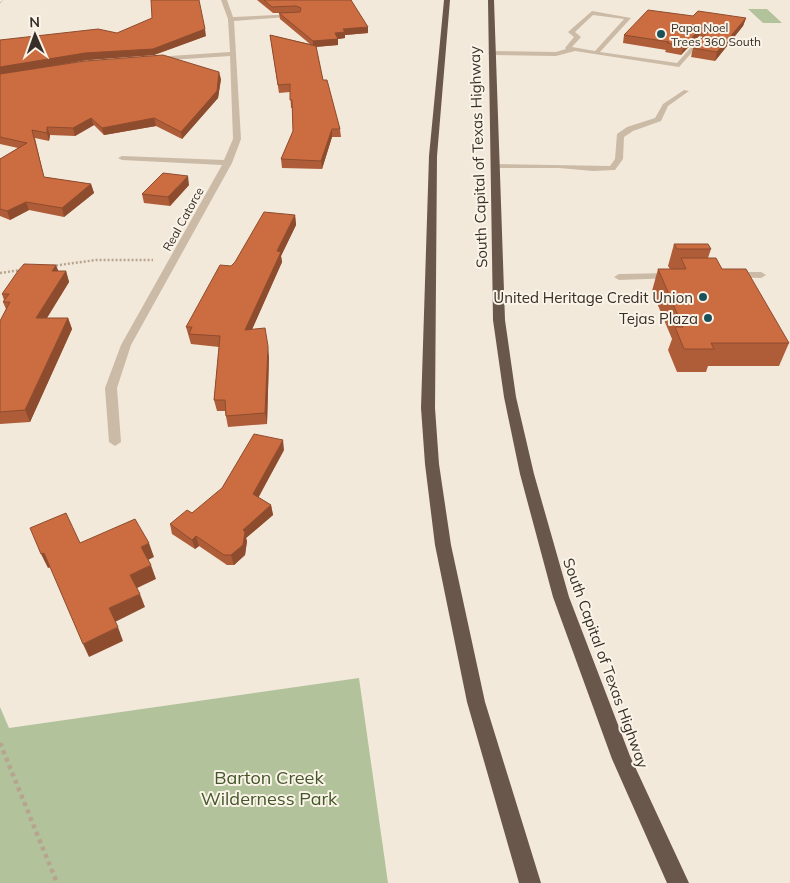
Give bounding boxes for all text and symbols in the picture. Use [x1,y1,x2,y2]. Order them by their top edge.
north arrow [10,10,60,60]
text: N [29,13,40,31]
place label: Papa Noel Trees 360 South [671,20,761,49]
marker: Papa Noel Trees 360 South [655,28,667,40]
street label: South Capital of Texas Highway [465,46,491,268]
street label: Real Catorce [159,184,207,254]
place label: United Heritage Credit Union [493,288,693,307]
marker: United Heritage Credit Union [697,291,709,303]
place label: Tejas Plaza [619,309,698,328]
marker: Tejas Plaza [702,312,714,324]
street label: South Capital of Texas Highway [559,555,653,771]
park label: Barton Creek Wilderness Park [201,766,338,810]

